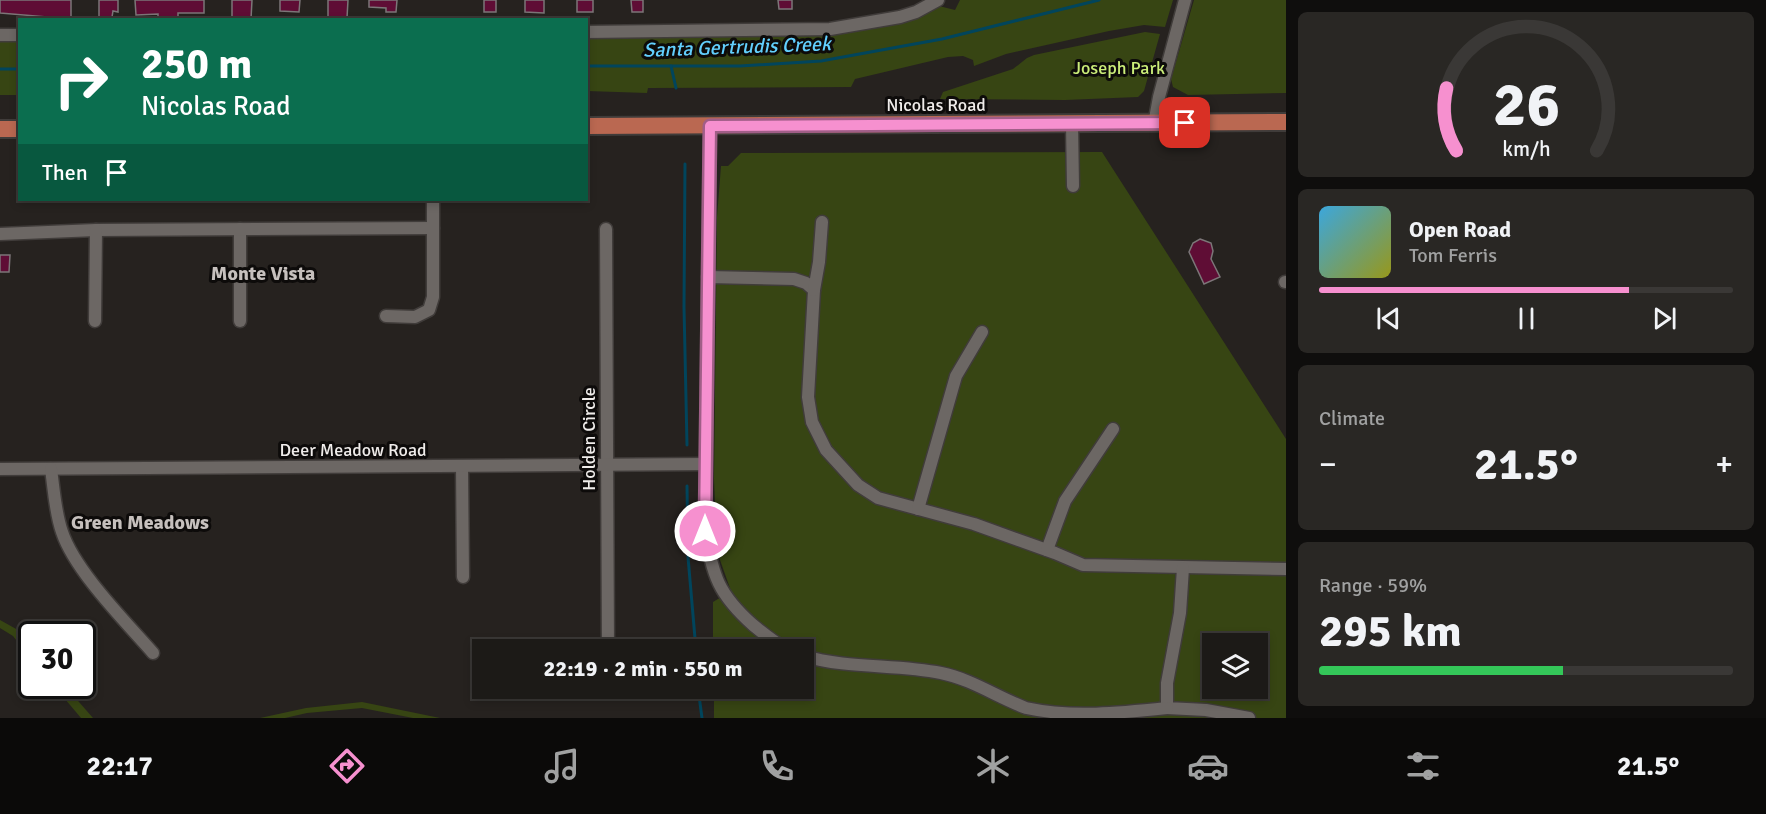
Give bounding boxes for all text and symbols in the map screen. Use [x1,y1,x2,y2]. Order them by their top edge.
water label: Santa Gertrudis Creek [643,31,833,63]
text: 250 m [141,39,252,90]
icon: right [42,42,120,120]
park label: Joseph Park [1073,57,1165,79]
text: 26 [1492,66,1560,143]
text: Nicolas Road [141,90,290,123]
street label: Nicolas Road [886,94,986,116]
pin [1159,97,1210,148]
icon: arrive [1168,106,1201,139]
text: km/h [1502,137,1550,163]
icon: arrive [100,156,133,189]
text: Then [42,159,88,186]
text: Open Road [1409,216,1511,243]
text: Tom Ferris [1409,243,1497,268]
district label: Monte Vista [211,261,315,286]
icon: previous [1372,302,1405,335]
icon: pause [1510,302,1543,335]
icon: next [1648,302,1681,335]
street label: Holden Circle [578,387,600,491]
text: Climate [1319,406,1385,431]
text: 21.5° [1474,437,1578,492]
street label: Deer Meadow Road [279,439,427,461]
text: − [1319,444,1337,485]
text: + [1715,444,1733,485]
position arrow [673,499,737,563]
district label: Green Meadows [71,510,209,535]
text: Range · 59% [1319,573,1427,598]
text: 295 km [1319,604,1462,659]
speed limit sign: 30 [18,621,96,699]
map controls [1202,633,1268,699]
button: layers [1202,633,1268,699]
text: 22:19 · 2 min · 550 m [543,655,743,682]
icon: directions [326,745,368,787]
icon: music [541,745,583,787]
icon: phone [756,745,798,787]
icon: climate [972,745,1014,787]
icon: car [1187,745,1229,787]
icon: filters [1402,745,1444,787]
text: 22:17 [87,750,153,783]
text: 21.5° [1617,750,1679,783]

